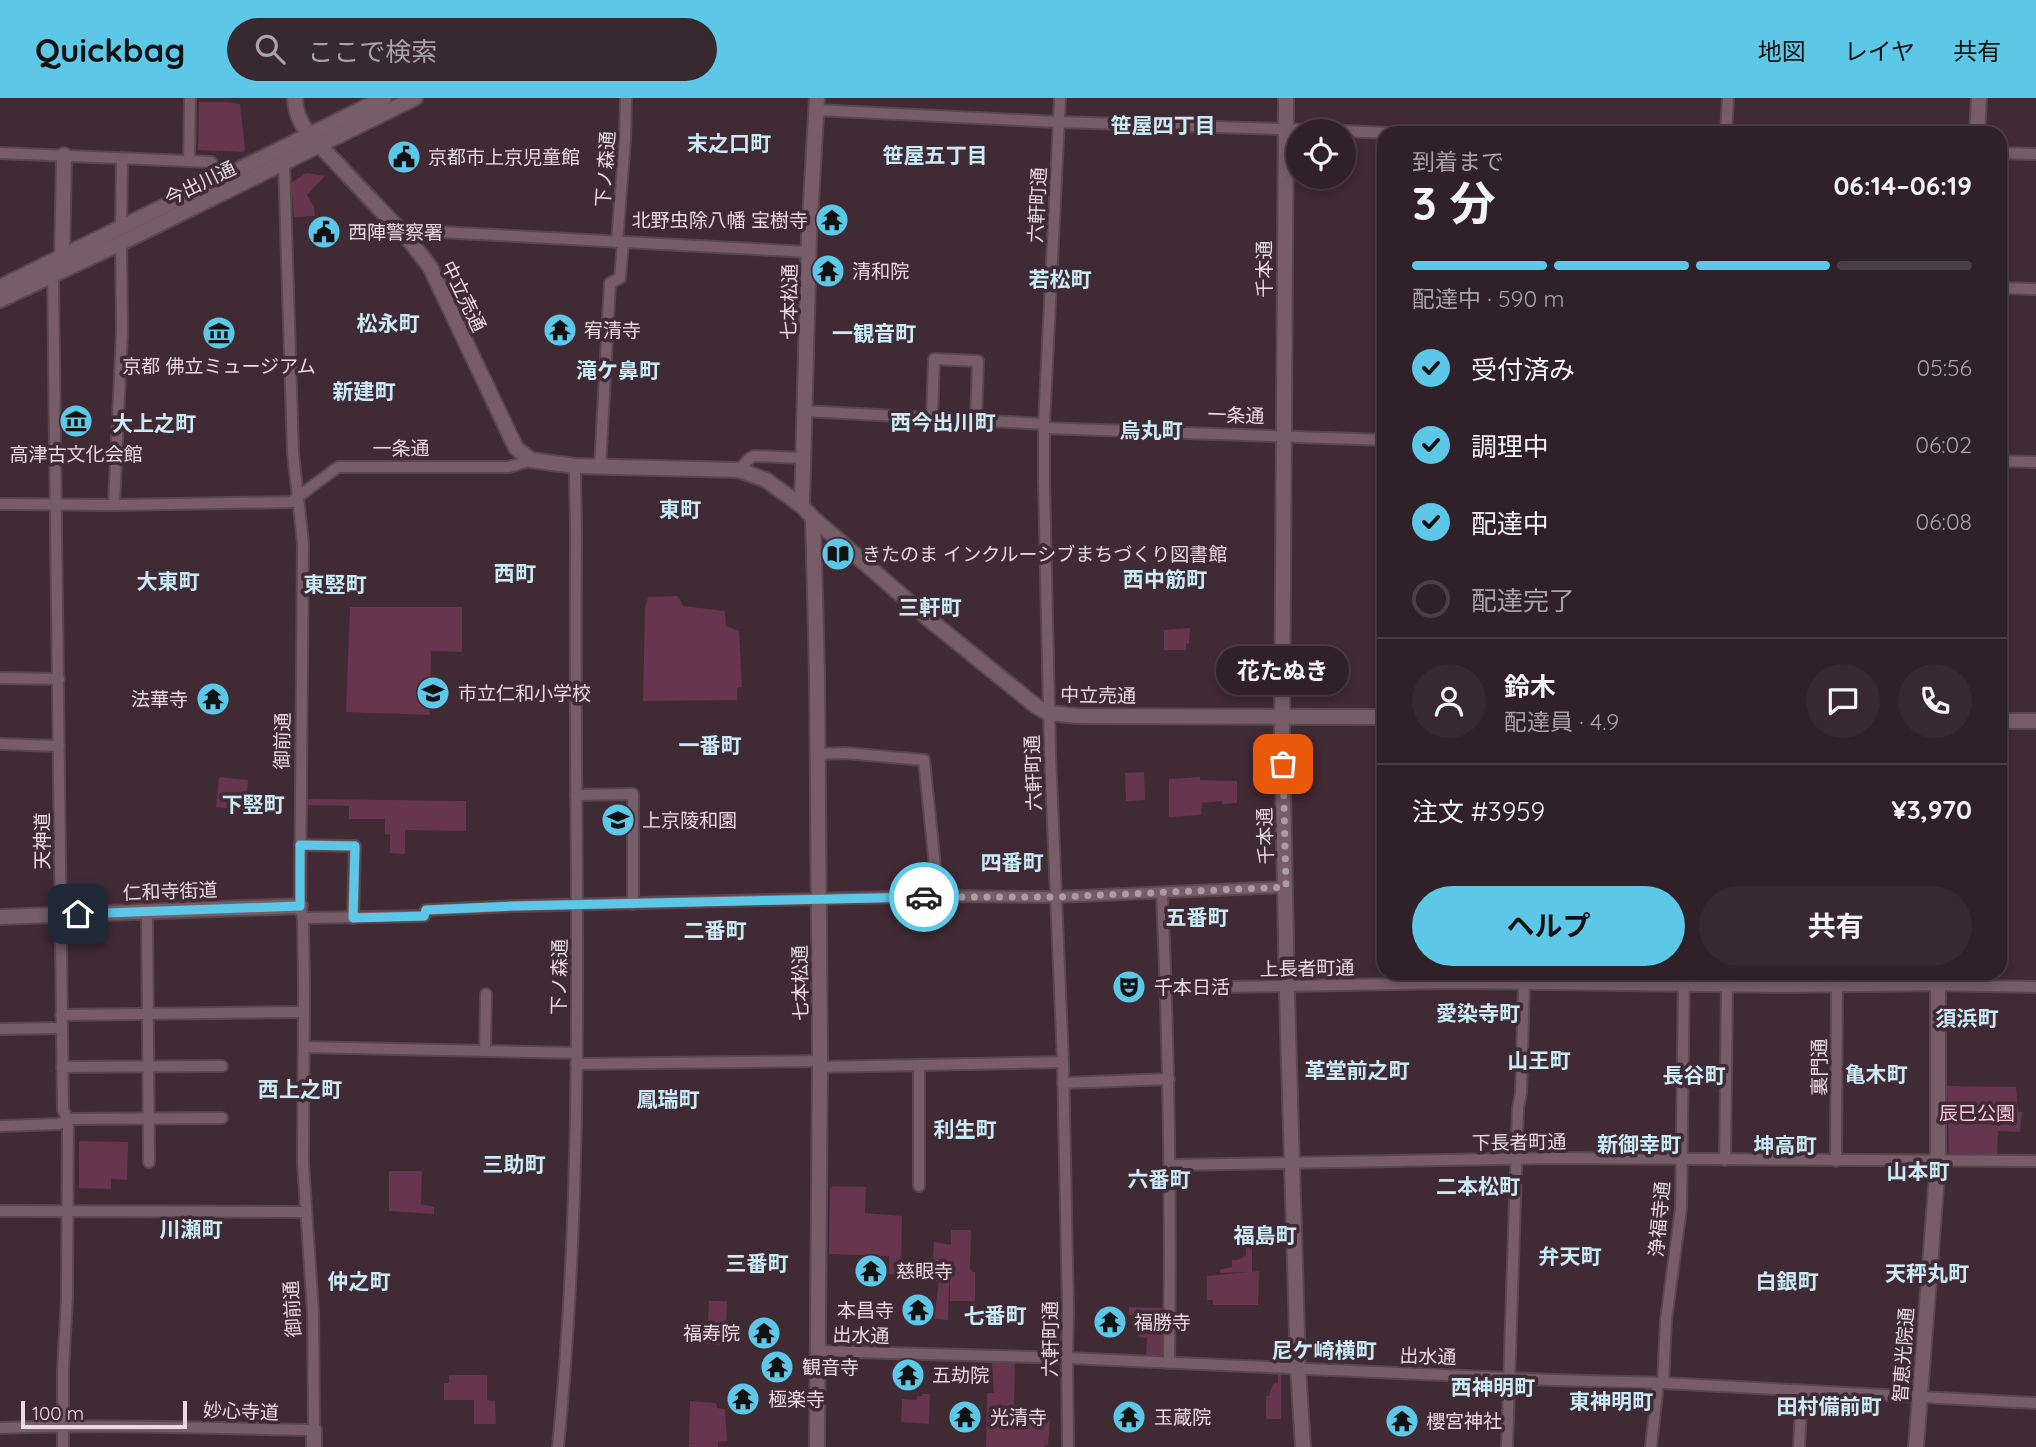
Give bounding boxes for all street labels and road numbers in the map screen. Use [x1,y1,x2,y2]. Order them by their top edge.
street label: 下ノ森通 [590,130,620,208]
street label: 今出川通 [161,156,239,210]
street label: 六軒町通 [1023,166,1051,244]
street label: 千本通 [1252,240,1276,298]
street label: 中立売通 [437,257,491,335]
street label: 七本松通 [776,264,802,340]
street label: 一条通 [1207,402,1265,428]
street label: 一条通 [372,436,430,460]
street label: 中立売通 [1060,682,1136,708]
street label: 御前通 [270,712,294,770]
street label: 六軒町通 [1020,735,1046,811]
street label: 千本通 [1252,807,1278,865]
street label: 天神道 [30,812,54,870]
street label: 仁和寺街道 [122,877,218,905]
street label: 下ノ森通 [546,939,572,1015]
street label: 七本松通 [787,945,813,1021]
street label: 上長者町通 [1259,955,1355,981]
street label: 裏門通 [1807,1038,1831,1096]
street label: 下長者町通 [1471,1129,1567,1155]
street label: 浄福寺通 [1644,1180,1674,1258]
street label: 御前通 [279,1280,305,1338]
street label: 六軒町通 [1038,1301,1062,1377]
street label: 智恵光院通 [1888,1307,1918,1403]
street label: 出水通 [832,1322,890,1348]
street label: 出水通 [1399,1343,1457,1369]
street label: 妙心寺道 [203,1398,279,1424]

